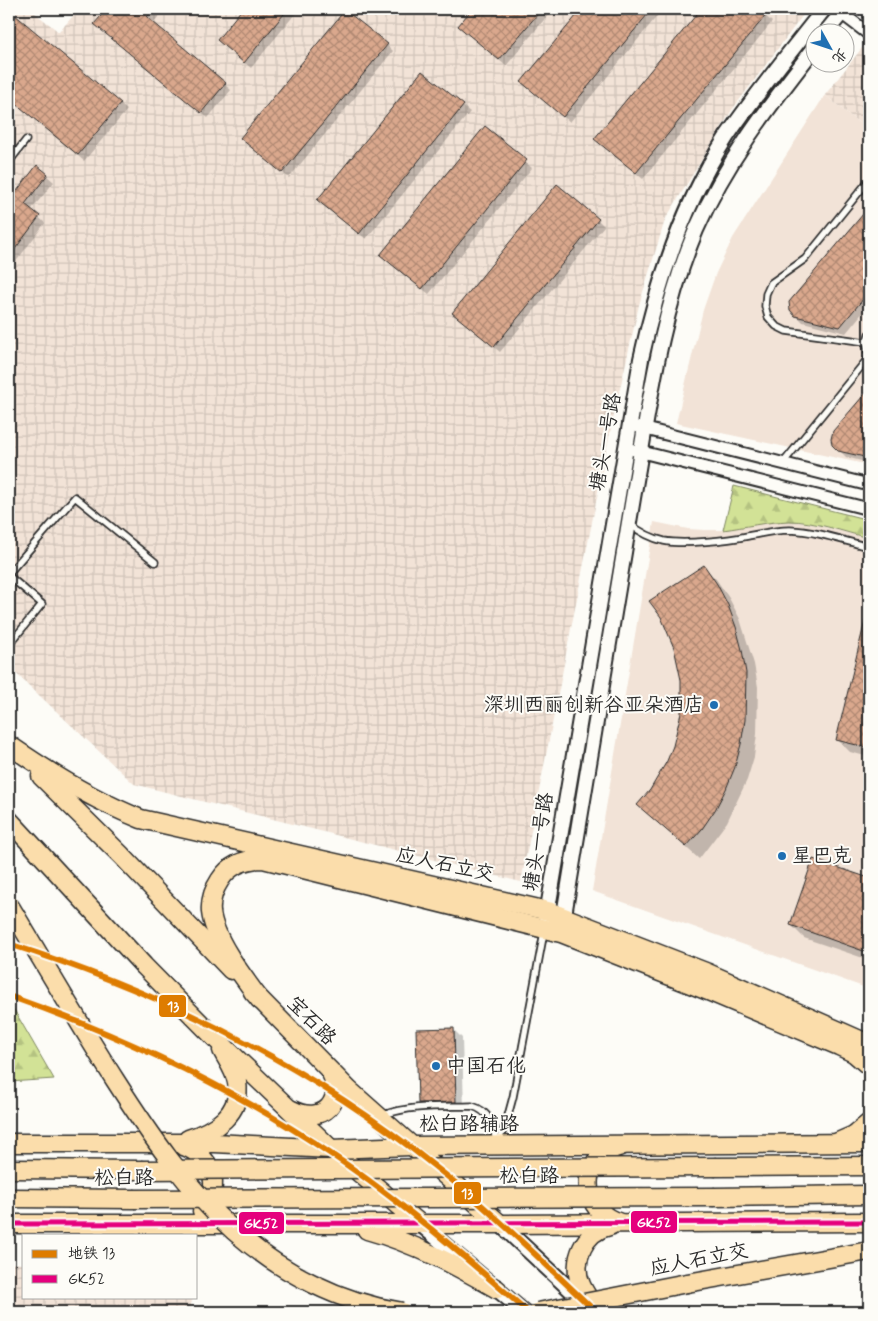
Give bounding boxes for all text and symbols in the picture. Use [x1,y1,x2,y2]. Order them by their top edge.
north arrow [806,22,856,72]
text: 北 [828,45,851,67]
street label: 塘头一号路 [584,389,628,494]
place label: 深圳西丽创新谷亚朵酒店 [484,692,704,719]
marker: 深圳西丽创新谷亚朵酒店 [708,699,720,711]
street label: 塘头一号路 [518,790,560,893]
street label: 应人石立交 [393,841,497,889]
place label: 星巴克 [792,843,852,870]
marker: 星巴克 [776,850,788,862]
street label: 宝石路 [280,990,342,1052]
line badge: 13 [158,994,187,1018]
text: 13 [167,998,179,1016]
place label: 中国石化 [446,1053,526,1080]
marker: 中国石化 [430,1060,442,1072]
street label: 松白路辅路 [419,1111,520,1138]
street label: 松白路 [499,1163,560,1190]
street label: 松白路 [94,1165,155,1192]
line badge: 13 [453,1181,482,1205]
text: 13 [461,1185,473,1203]
line badge: GK52 [630,1210,678,1234]
line badge: GK52 [238,1211,285,1235]
text: GK52 [637,1214,671,1232]
text: GK52 [244,1215,278,1233]
legend [22,1234,198,1298]
street label: 应人石立交 [647,1237,751,1283]
text: 地铁 13 [68,1244,115,1264]
text: GK52 [68,1270,105,1290]

